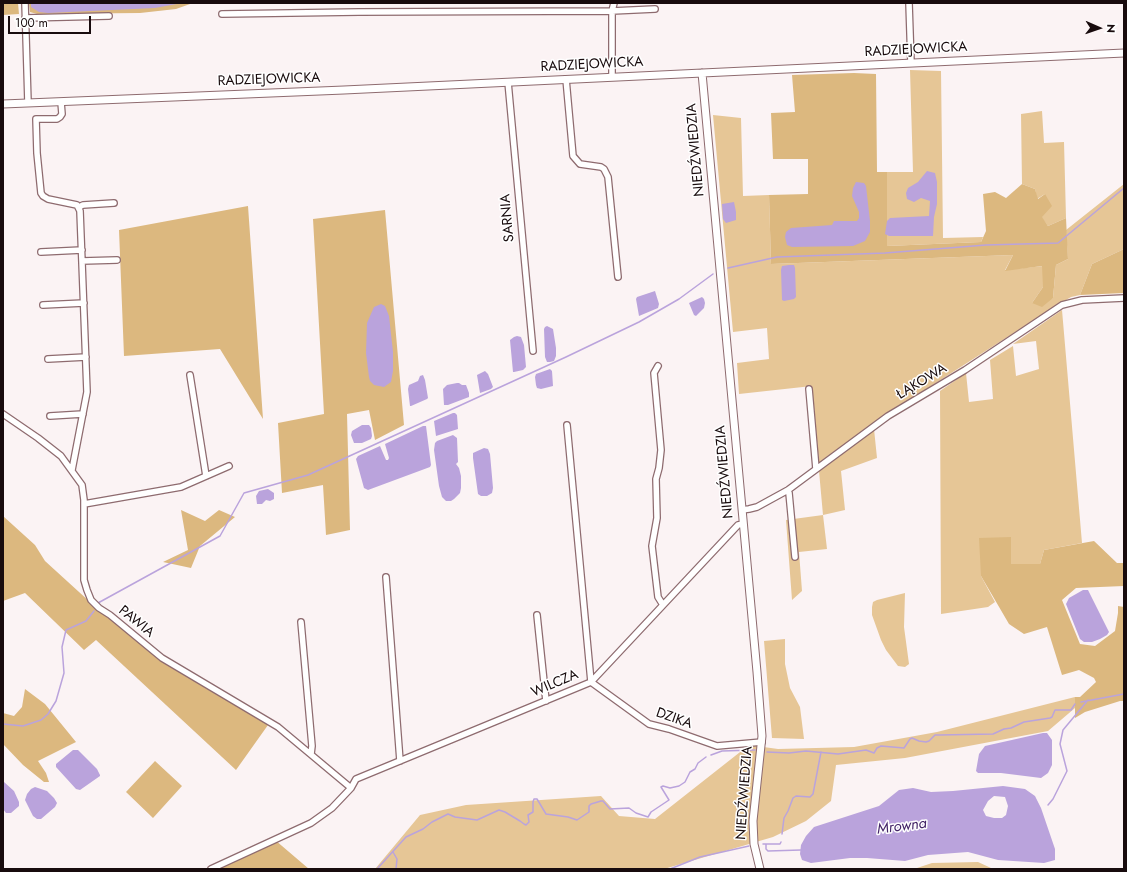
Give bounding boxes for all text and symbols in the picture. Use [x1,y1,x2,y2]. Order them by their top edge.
scale bar [10,8,93,34]
north arrow [1079,8,1119,48]
text: 100 m [15,14,48,32]
text: N [1103,24,1119,33]
street label: RADZIEJOWICKA [864,39,968,61]
street label: RADZIEJOWICKA [540,54,644,76]
street label: RADZIEJOWICKA [217,70,321,90]
street label: NIEDŹWIEDZIA [684,103,708,197]
street label: SARNIA [498,193,518,243]
street label: ŁĄKOWA [894,361,950,403]
street label: NIEDŹWIEDZIA [713,425,737,519]
street label: PAWIA [115,603,157,641]
street label: WILCZA [529,667,581,701]
street label: DZIKA [654,705,694,733]
street label: NIEDŹWIEDZIA [733,746,757,840]
water label: Mrowna [876,815,928,839]

